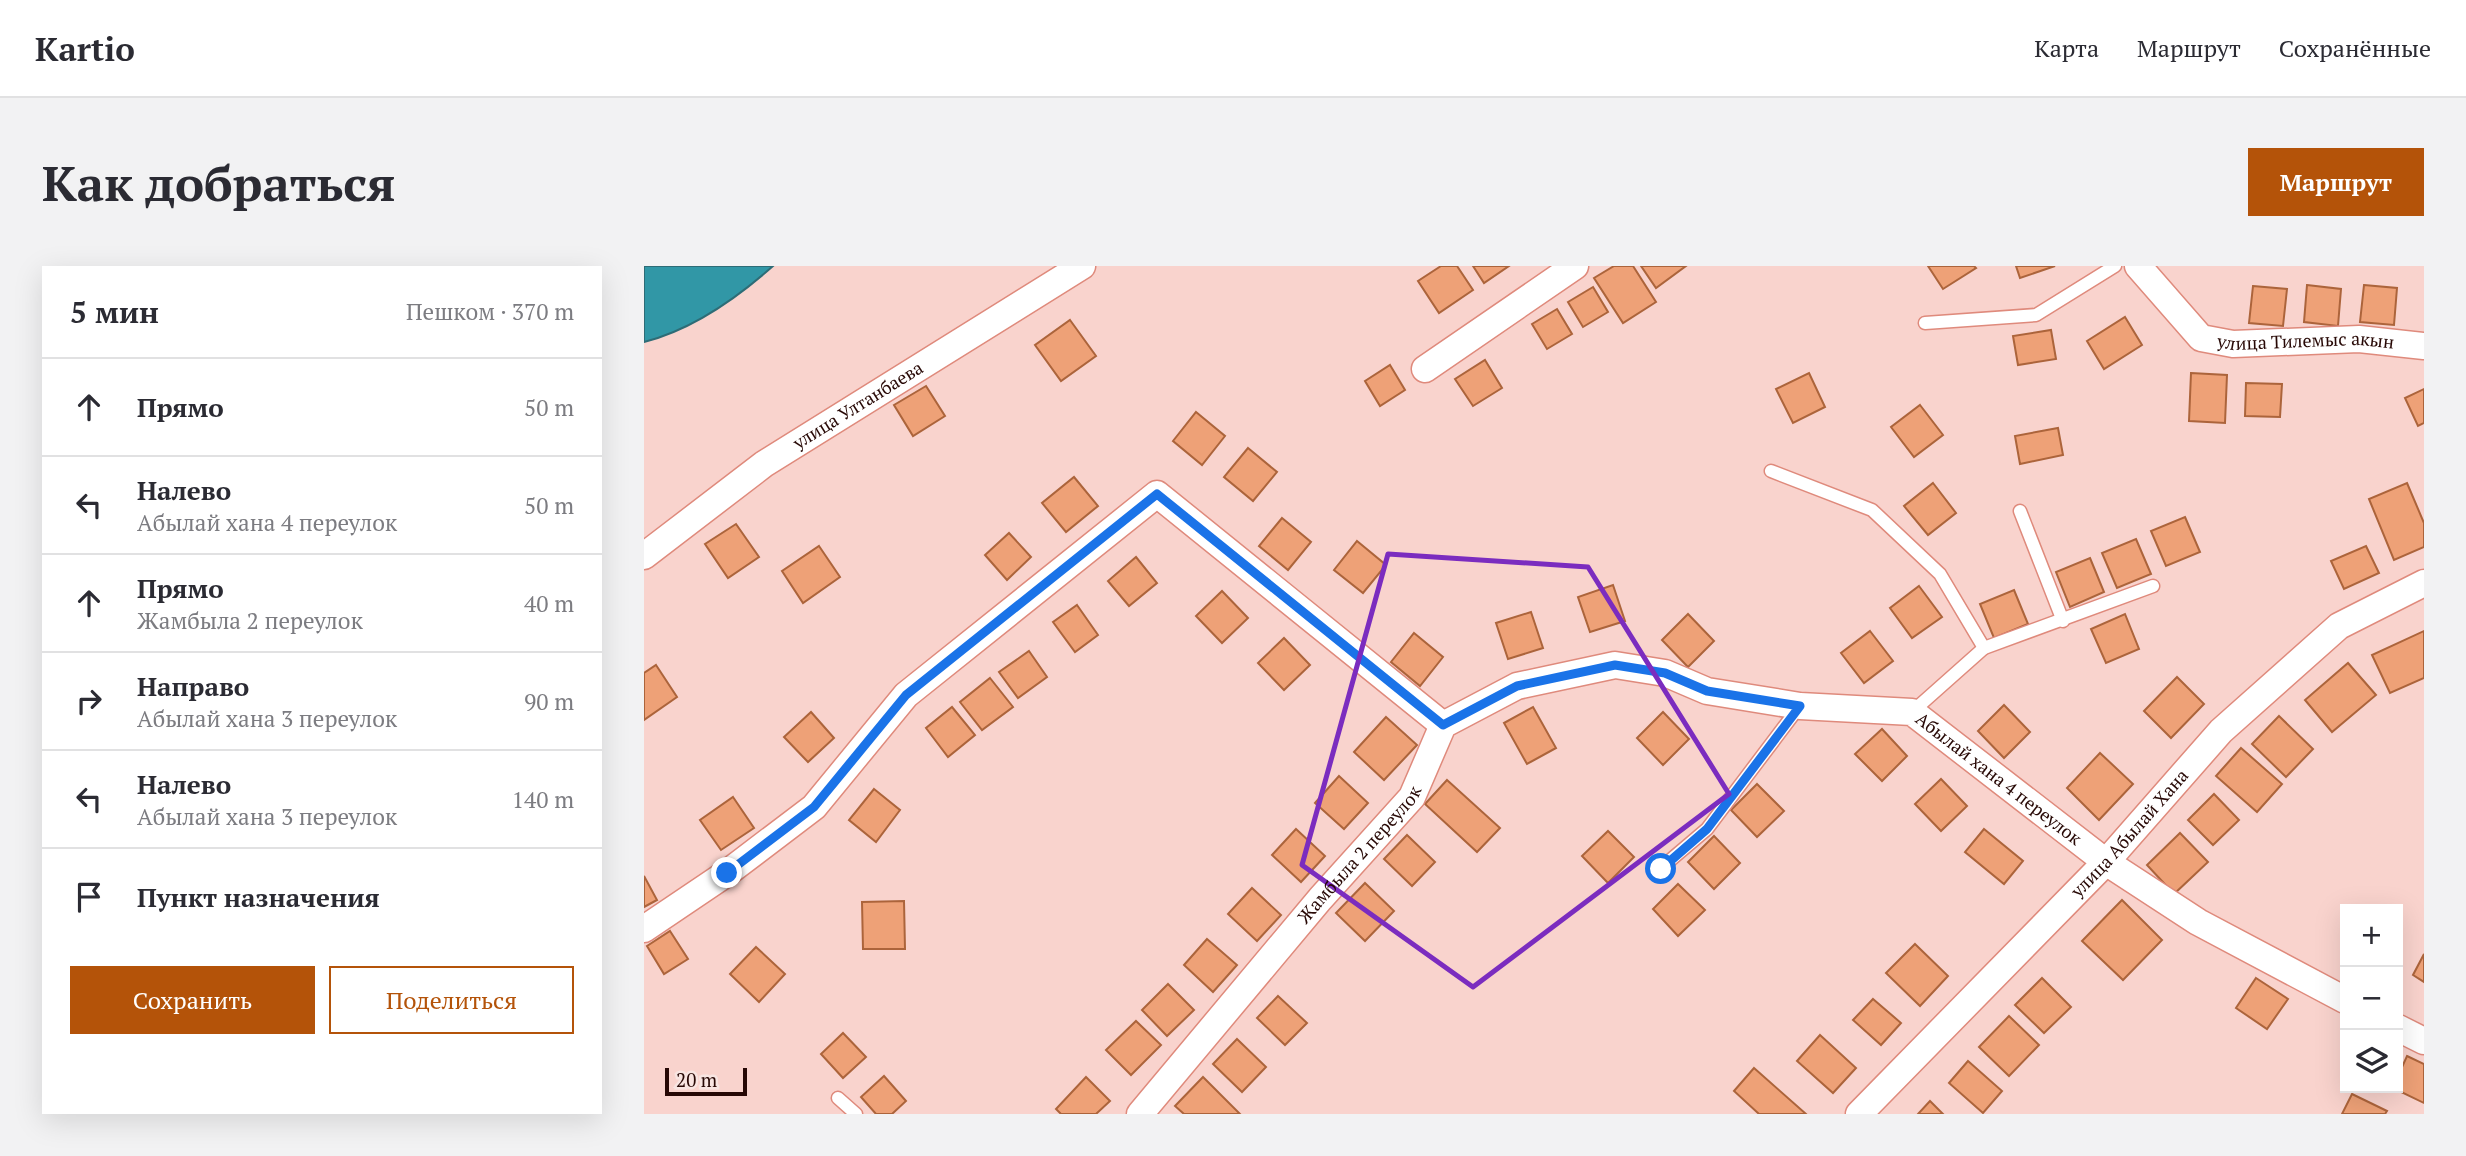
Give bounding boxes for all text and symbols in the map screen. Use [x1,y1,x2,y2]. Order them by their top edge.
text: Kartio [35,27,135,70]
text: Карта [2034,32,2099,64]
text: Маршрут [2137,32,2241,64]
text: Сохранённые [2279,32,2431,64]
button: Маршрут [2248,148,2424,216]
text: Как добраться [42,150,396,215]
text: 5 мин [70,292,159,332]
text: Пешком · 370 m [406,296,574,327]
street label: улица Тилемыс акын [2214,326,2395,355]
street label: улица Ултанбаева [787,355,927,455]
icon: ahead [70,388,108,426]
text: Прямо [137,390,224,424]
text: 50 m [524,392,574,423]
text: Налево [137,473,231,507]
icon: left [70,486,108,524]
text: 50 m [524,490,574,521]
text: Абылай хана 4 переулок [137,507,397,538]
text: Прямо [137,571,224,605]
icon: ahead [70,584,108,622]
text: 40 m [524,588,574,619]
text: Жамбыла 2 переулок [137,605,363,636]
text: Направо [137,669,249,703]
icon: right [70,682,108,720]
text: 90 m [524,686,574,717]
text: Абылай хана 3 переулок [137,703,397,734]
street label: Абылай хана 4 переулок [1911,706,2087,850]
street label: улица Абылай Хана [2064,764,2193,903]
text: Налево [137,767,231,801]
icon: left [70,780,108,818]
street label: Жамбыла 2 переулок [1291,782,1426,928]
text: 140 m [512,784,574,815]
text: Абылай хана 3 переулок [137,801,397,832]
route start [1645,853,1676,884]
route end [711,857,742,888]
icon: arrive [70,878,108,916]
text: Пункт назначения [137,880,380,914]
map controls [2340,904,2403,1093]
button: + [2340,904,2403,967]
button: Сохранить [70,966,315,1034]
button: Поделиться [329,966,574,1034]
button: − [2340,967,2403,1030]
button: layers [2340,1030,2403,1093]
scale bar [665,1065,747,1097]
text: 20 m [676,1067,717,1092]

